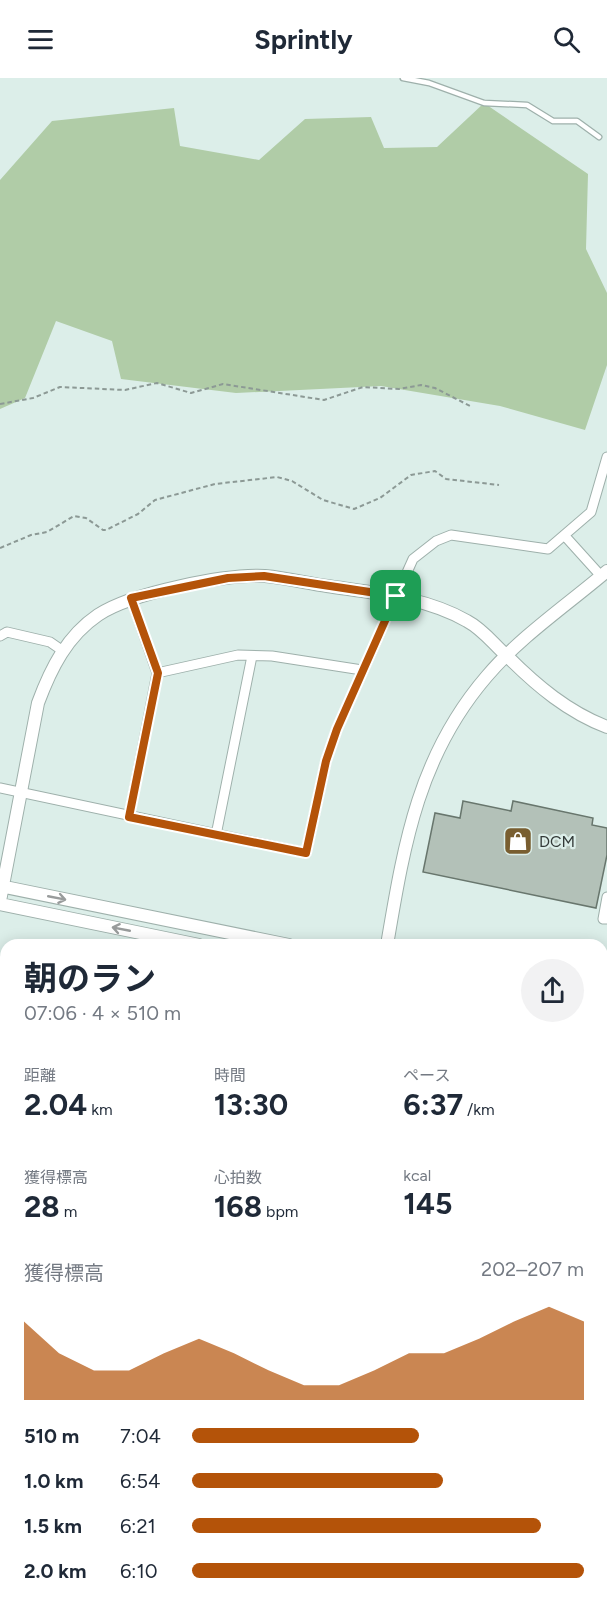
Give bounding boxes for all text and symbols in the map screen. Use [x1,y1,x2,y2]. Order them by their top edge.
icon: menu [24,23,57,56]
text: Sprintly [254,23,353,56]
icon: search [550,23,583,56]
pin [370,570,421,621]
icon: arrive [379,579,412,612]
shop icon: DCM [502,825,534,857]
place label: DCM [539,832,575,851]
one-way arrow [47,893,67,904]
one-way arrow [112,923,132,934]
text: 朝のラン [24,959,156,998]
button: share [521,959,584,1022]
text: 07:06 · 4 × 510 m [24,1001,181,1025]
text: 距離 [24,1066,56,1085]
text: 時間 [214,1066,246,1085]
text: ペース [403,1066,451,1085]
text: 2.04 [24,1086,87,1123]
text: 13:30 [214,1086,288,1123]
text: 6:37 [403,1086,463,1123]
text: km [87,1100,113,1119]
text: /km [463,1100,495,1119]
text: kcal [403,1166,431,1185]
text: 獲得標高 [24,1168,88,1187]
text: 心拍数 [214,1168,262,1187]
text: 145 [403,1185,452,1222]
text: 28 [24,1188,60,1225]
text: 168 [214,1188,262,1225]
text: m [60,1202,77,1221]
text: bpm [262,1202,298,1221]
text: 202–207 m [481,1257,584,1281]
text: 獲得標高 [24,1261,104,1285]
text: 510 m [24,1424,79,1448]
text: 7:04 [120,1424,161,1448]
text: 1.0 km [24,1469,83,1493]
text: 6:54 [120,1469,160,1493]
text: 1.5 km [24,1514,82,1538]
text: 6:21 [120,1514,156,1538]
text: 2.0 km [24,1559,86,1583]
text: 6:10 [120,1559,157,1583]

